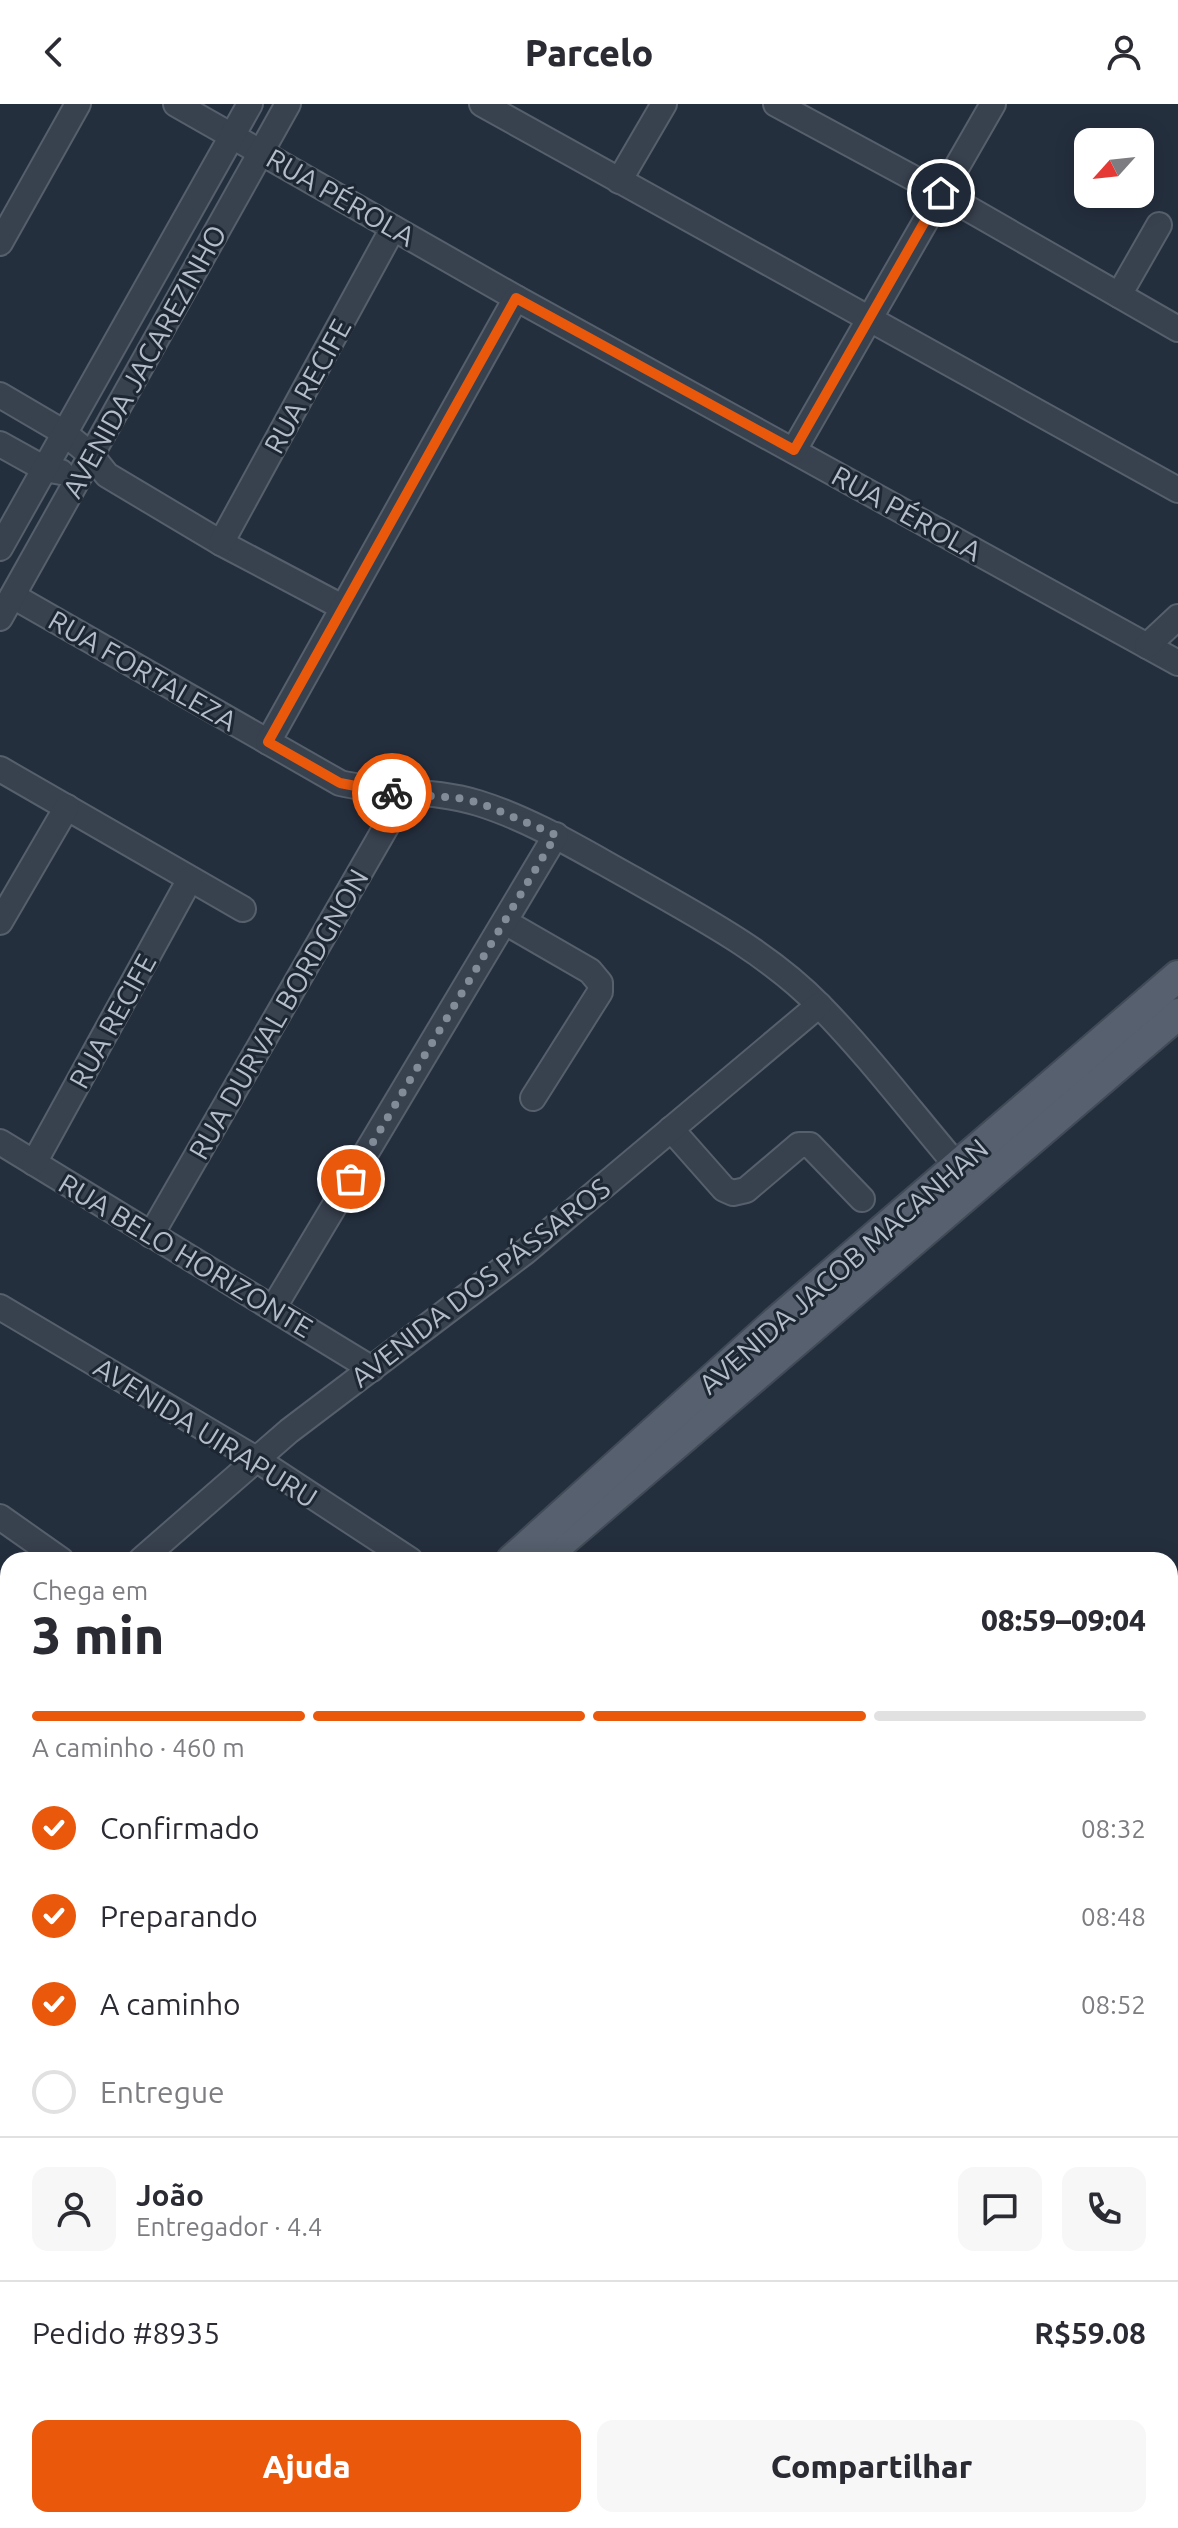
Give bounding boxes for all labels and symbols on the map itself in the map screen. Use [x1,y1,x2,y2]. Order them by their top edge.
north arrow [1074,128,1154,208]
street label: RUA PÉROLA [261,141,421,252]
pin [907,159,975,227]
street label: AVENIDA JACAREZINHO [56,219,232,503]
street label: RUA RECIFE [257,313,357,459]
street label: RUA PÉROLA [827,458,988,567]
street label: RUA FORTALEZA [44,604,242,736]
courier [352,753,432,833]
street label: RUA DURVAL BORDGNON [182,864,374,1164]
street label: RUA RECIFE [62,948,162,1094]
street label: AVENIDA JACOB MACANHAN [693,1132,993,1400]
pin [317,1145,385,1213]
street label: RUA BELO HORIZONTE [54,1167,318,1343]
street label: AVENIDA DOS PÁSSAROS [344,1171,615,1393]
street label: AVENIDA UIRAPURU [89,1351,323,1513]

